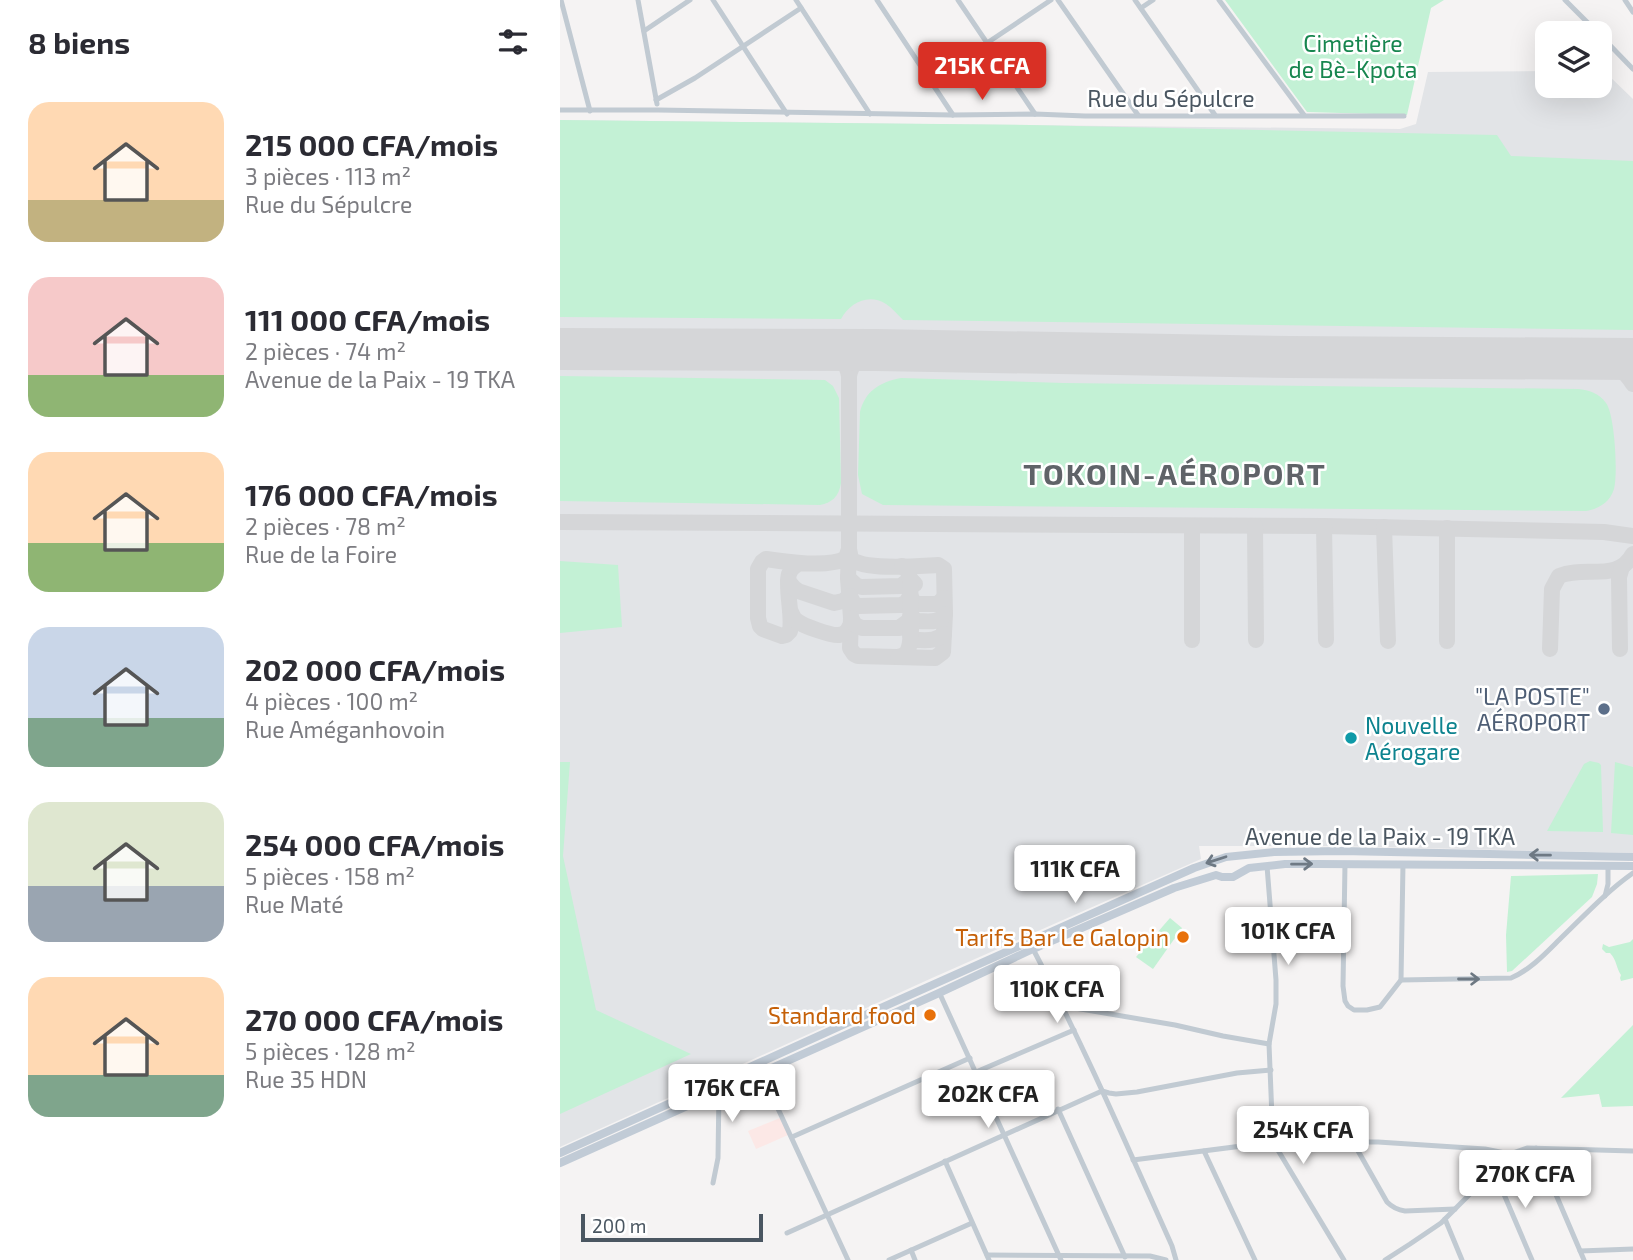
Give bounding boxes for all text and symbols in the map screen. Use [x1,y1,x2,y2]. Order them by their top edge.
map controls [1535,21,1612,98]
button: layers [1535,21,1612,98]
icon: filters [494,23,532,61]
text: 8 biens [28,24,130,60]
park label: Cimetière de Bè-Kpota [1289,29,1417,83]
pin: 215K CFA [910,42,1054,102]
text: 215K CFA [934,51,1030,79]
street label: Rue du Sépulcre [1087,84,1255,112]
text: 215 000 CFA/mois [245,126,498,162]
icon: home [84,130,168,214]
text: 3 pièces · 113 m² [245,162,411,190]
text: Rue du Sépulcre [245,190,412,218]
text: 111 000 CFA/mois [245,301,490,337]
icon: home [84,305,168,389]
text: 2 pièces · 74 m² [245,337,406,365]
text: Avenue de la Paix - 19 TKA [245,365,515,393]
district label: TOKOIN-AÉROPORT [1023,455,1327,491]
text: 176 000 CFA/mois [245,476,498,512]
icon: home [84,480,168,564]
text: 2 pièces · 78 m² [245,512,406,540]
text: Rue de la Foire [245,540,397,568]
text: 202 000 CFA/mois [245,651,505,687]
icon: home [84,655,168,739]
place label: "LA POSTE" AÉROPORT [1475,682,1590,736]
text: 4 pièces · 100 m² [245,687,418,715]
marker: "LA POSTE" AÉROPORT [1596,701,1612,717]
place label: Nouvelle Aérogare [1365,711,1460,765]
text: Rue Améganhovoin [245,715,445,743]
marker: Nouvelle Aérogare [1343,730,1359,746]
street label: Avenue de la Paix - 19 TKA [1245,822,1516,850]
text: 254 000 CFA/mois [245,826,504,862]
icon: home [84,830,168,914]
pin: 111K CFA [1003,846,1147,905]
one-way arrow [1529,848,1552,862]
text: 111K CFA [1030,854,1120,882]
one-way arrow [1205,855,1227,867]
one-way arrow [1290,857,1313,871]
text: 5 pièces · 158 m² [245,862,415,890]
text: Rue Maté [245,890,344,918]
pin: 101K CFA [1216,908,1360,967]
text: 101K CFA [1241,916,1335,944]
place label: Tarifs Bar Le Galopin [955,923,1169,951]
marker: Tarifs Bar Le Galopin [1175,929,1191,945]
pin: 110K CFA [985,965,1129,1025]
one-way arrow [1457,972,1480,986]
text: 110K CFA [1010,974,1104,1002]
text: 270 000 CFA/mois [245,1001,503,1037]
place label: Standard food [768,1001,916,1029]
icon: home [84,1005,168,1089]
marker: Standard food [922,1007,938,1023]
text: 5 pièces · 128 m² [245,1037,415,1065]
pin: 176K CFA [660,1064,804,1124]
text: Rue 35 HDN [245,1065,367,1093]
pin: 202K CFA [916,1070,1060,1130]
text: 176K CFA [684,1073,780,1101]
text: 202K CFA [938,1079,1038,1107]
pin: 254K CFA [1231,1106,1375,1166]
text: 254K CFA [1253,1115,1353,1143]
pin: 270K CFA [1453,1150,1597,1210]
text: 270K CFA [1475,1159,1575,1187]
scale bar [581,1211,763,1243]
text: 200 m [592,1214,646,1237]

